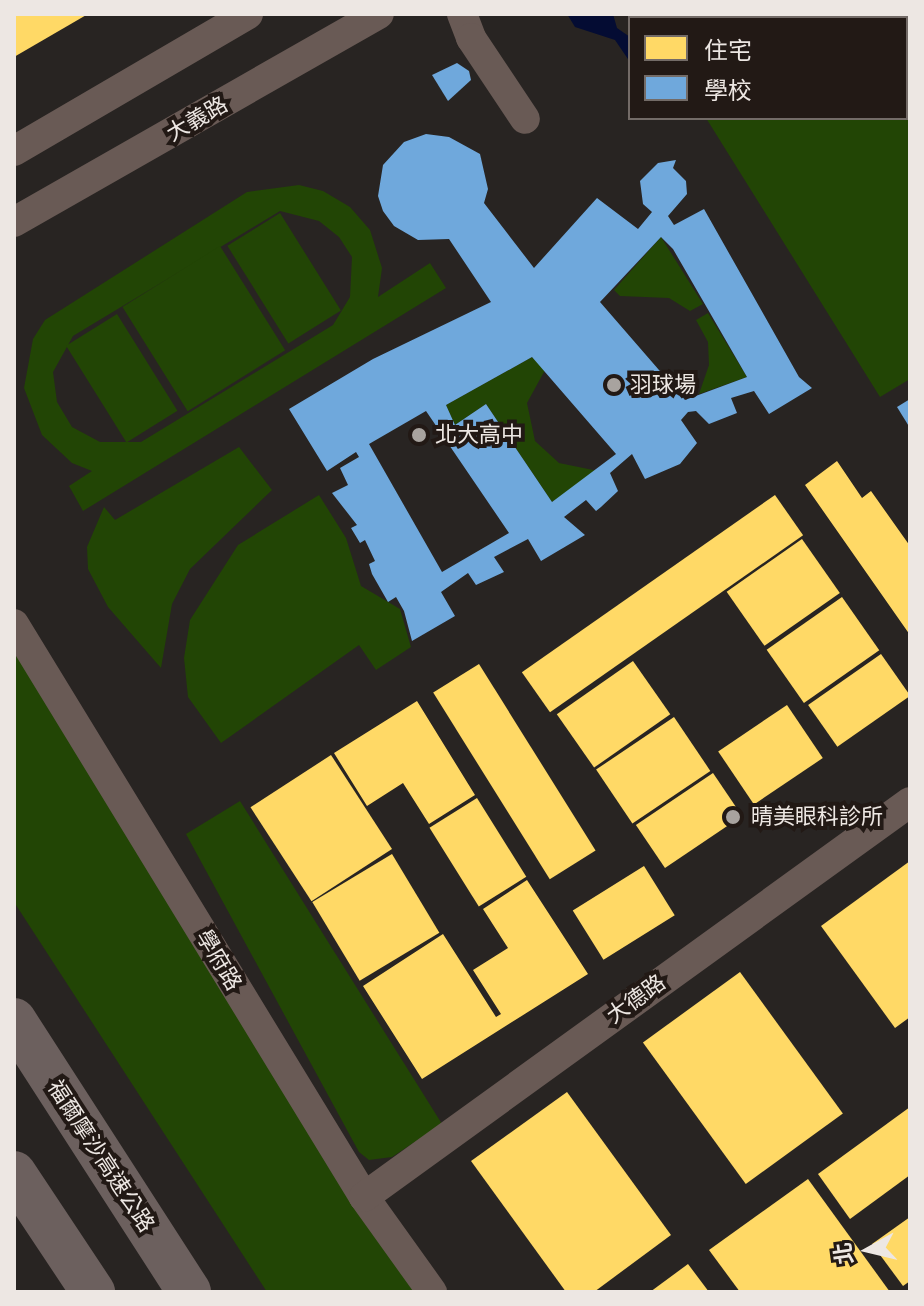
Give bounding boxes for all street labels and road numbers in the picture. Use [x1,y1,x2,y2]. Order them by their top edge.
street label: 大義路 [162,91,232,147]
street label: 學府路 [191,925,247,995]
street label: 大德路 [602,969,670,1029]
street label: 福爾摩沙高速公路 [42,1075,160,1237]

